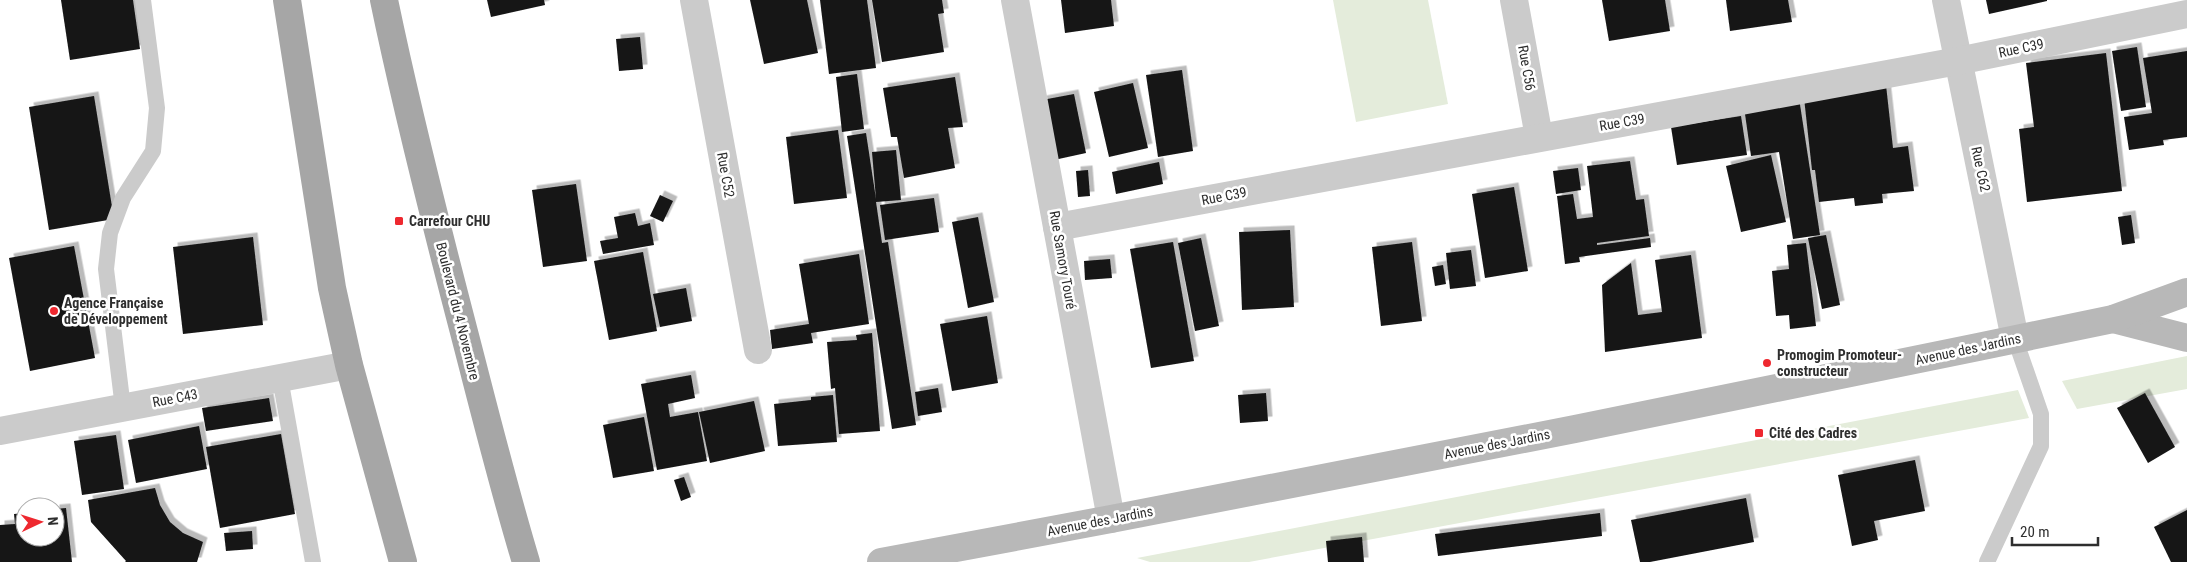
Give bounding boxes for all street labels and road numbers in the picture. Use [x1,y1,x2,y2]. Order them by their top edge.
street label: Rue C39 [1997,35,2045,61]
street label: Rue C56 [1515,44,1539,92]
street label: Rue C39 [1598,110,1646,134]
street label: Rue C62 [1968,145,1994,193]
street label: Rue C52 [714,151,738,199]
street label: Rue C39 [1200,184,1248,208]
street label: Rue Samory Touré [1046,209,1080,311]
street label: Boulevard du 4 Novembre [433,241,483,382]
street label: Avenue des Jardins [1914,330,2022,368]
street label: Rue C43 [151,386,199,410]
street label: Avenue des Jardins [1443,426,1551,462]
street label: Avenue des Jardins [1046,503,1154,539]

